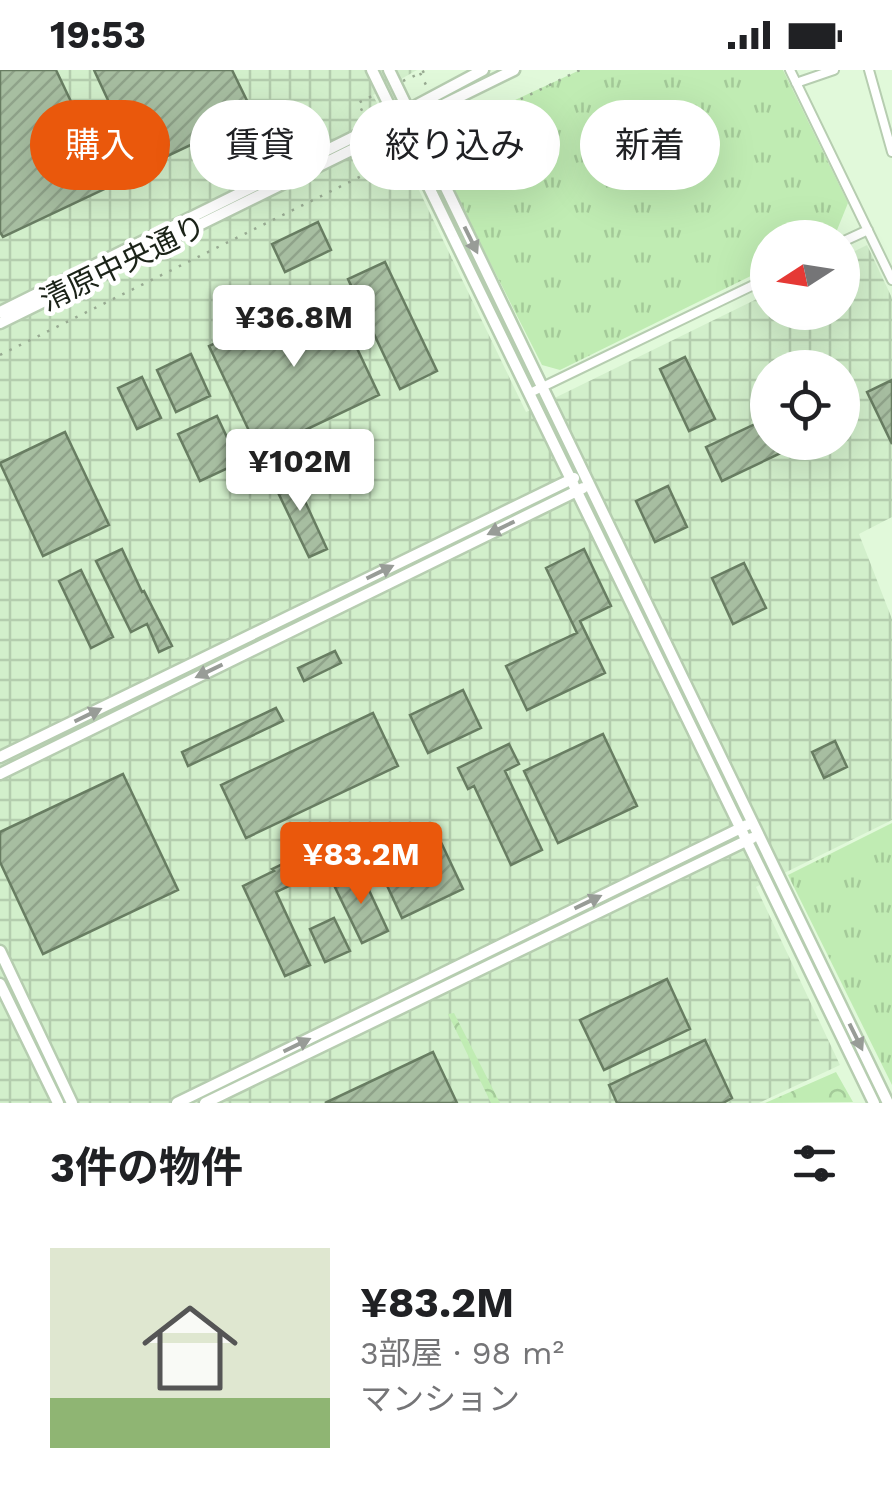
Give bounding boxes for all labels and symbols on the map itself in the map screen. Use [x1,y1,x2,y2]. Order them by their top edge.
street label: 清原中央通り [34,207,211,318]
north arrow [750,220,860,330]
one-way arrow [462,226,479,255]
pin: ¥36.8M [213,285,375,370]
pin: ¥102M [230,429,370,514]
one-way arrow [486,519,515,536]
one-way arrow [366,564,395,581]
one-way arrow [195,662,224,679]
one-way arrow [73,706,102,723]
pin: ¥83.2M [280,822,442,907]
one-way arrow [574,894,603,911]
one-way arrow [847,1022,864,1051]
one-way arrow [282,1036,311,1053]

